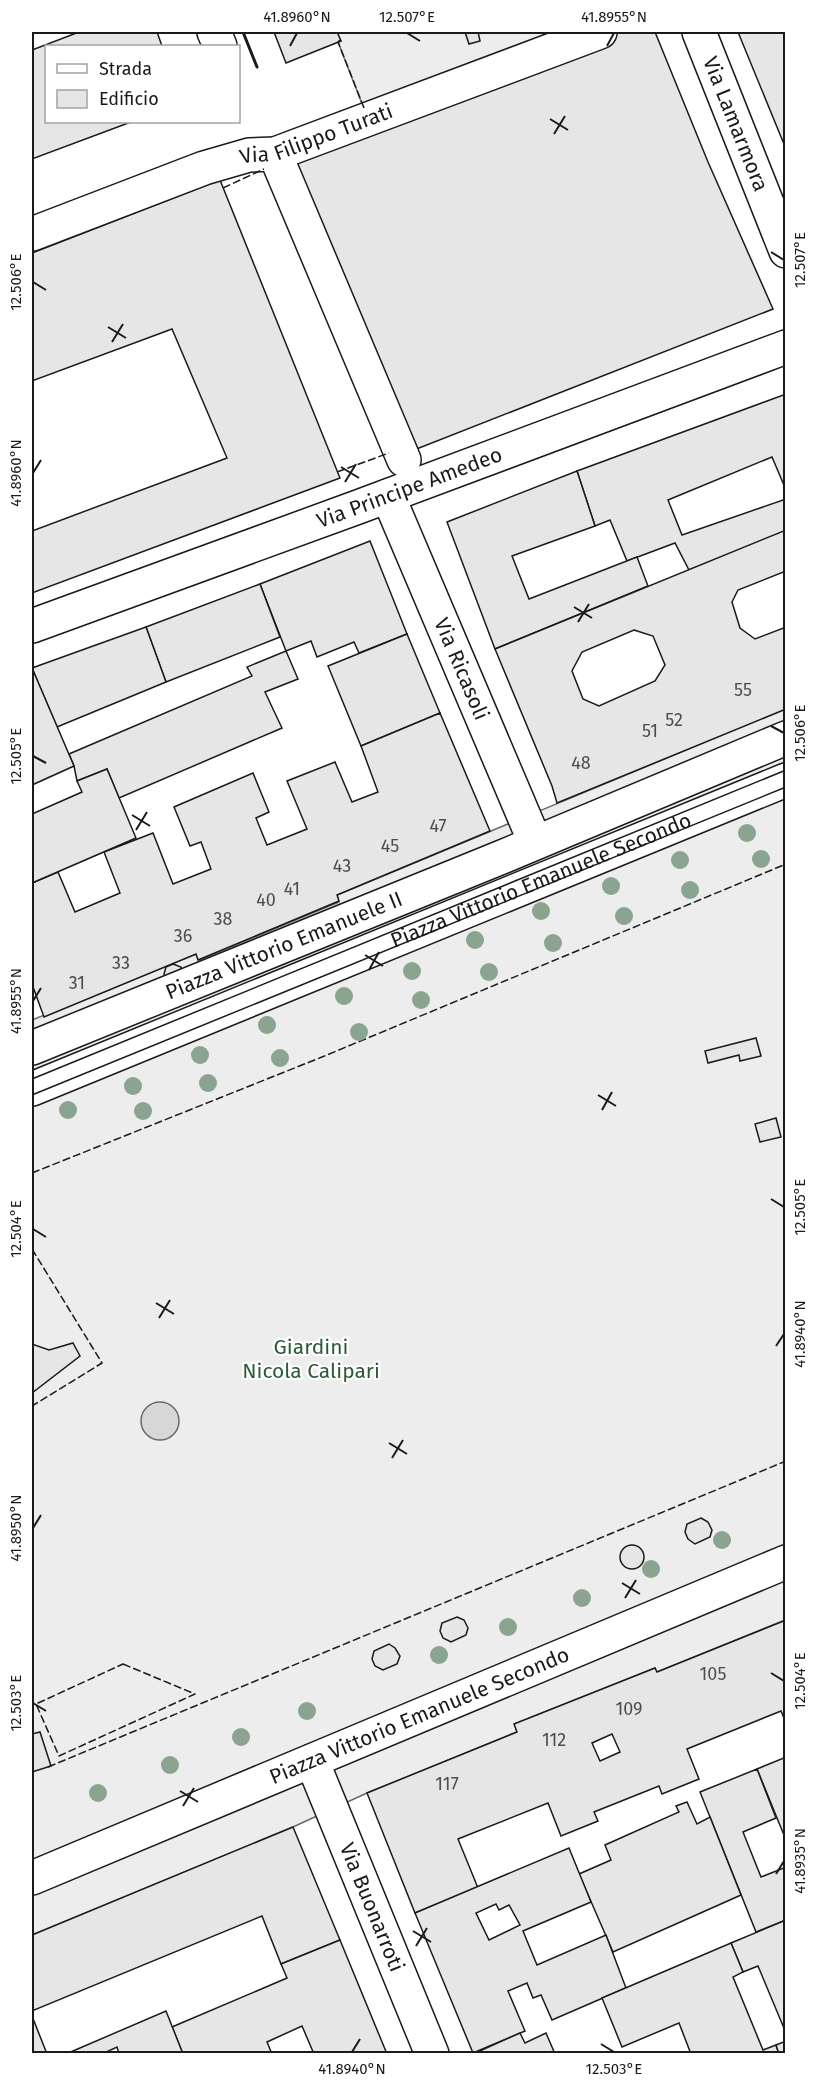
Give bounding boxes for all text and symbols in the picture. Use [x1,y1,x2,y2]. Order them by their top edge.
text: 41.8960°N [263,8,331,26]
text: 12.507°E [379,8,435,26]
text: 41.8955°N [581,8,647,26]
legend [45,45,240,123]
street label: Via Lamarmora [697,53,774,195]
text: Strada [99,58,152,80]
text: Edificio [99,88,159,110]
street label: Via Filippo Turati [237,98,396,170]
text: 12.507°E [791,232,809,288]
text: 12.506°E [7,253,25,311]
text: 41.8960°N [7,439,25,507]
street label: Via Principe Amedeo [313,441,506,534]
street label: Via Ricasoli [428,614,495,724]
house number: 55 [734,679,752,701]
text: 12.506°E [791,704,809,762]
house number: 52 [665,709,683,731]
house number: 51 [642,720,658,742]
text: 12.505°E [7,728,25,784]
house number: 48 [571,752,591,774]
street label: Piazza Vittorio Emanuele Secondo [387,807,695,954]
house number: 47 [429,815,447,837]
house number: 45 [381,835,399,857]
house number: 43 [333,855,351,877]
house number: 41 [284,878,300,900]
street label: Piazza Vittorio Emanuele II [162,886,406,1005]
house number: 40 [256,889,276,911]
house number: 38 [214,908,233,930]
house number: 36 [174,925,192,947]
house number: 33 [112,952,130,974]
text: 41.8955°N [7,968,25,1034]
house number: 31 [69,972,85,994]
text: 12.505°E [791,1179,809,1235]
text: 12.504°E [7,1200,25,1258]
text: 41.8940°N [791,1300,809,1368]
park label: Giardini Nicola Calipari [242,1334,380,1384]
text: 41.8950°N [7,1494,25,1562]
street label: Piazza Vittorio Emanuele Secondo [265,1641,573,1790]
text: 12.504°E [791,1652,809,1710]
house number: 105 [700,1663,726,1685]
text: 12.503°E [7,1675,25,1731]
house number: 109 [615,1698,643,1720]
house number: 112 [542,1729,566,1751]
house number: 117 [435,1773,459,1795]
text: 41.8935°N [791,1828,809,1894]
street label: Via Buonarroti [334,1839,410,1976]
text: 41.8940°N [318,2060,386,2078]
text: 12.503°E [586,2060,642,2078]

